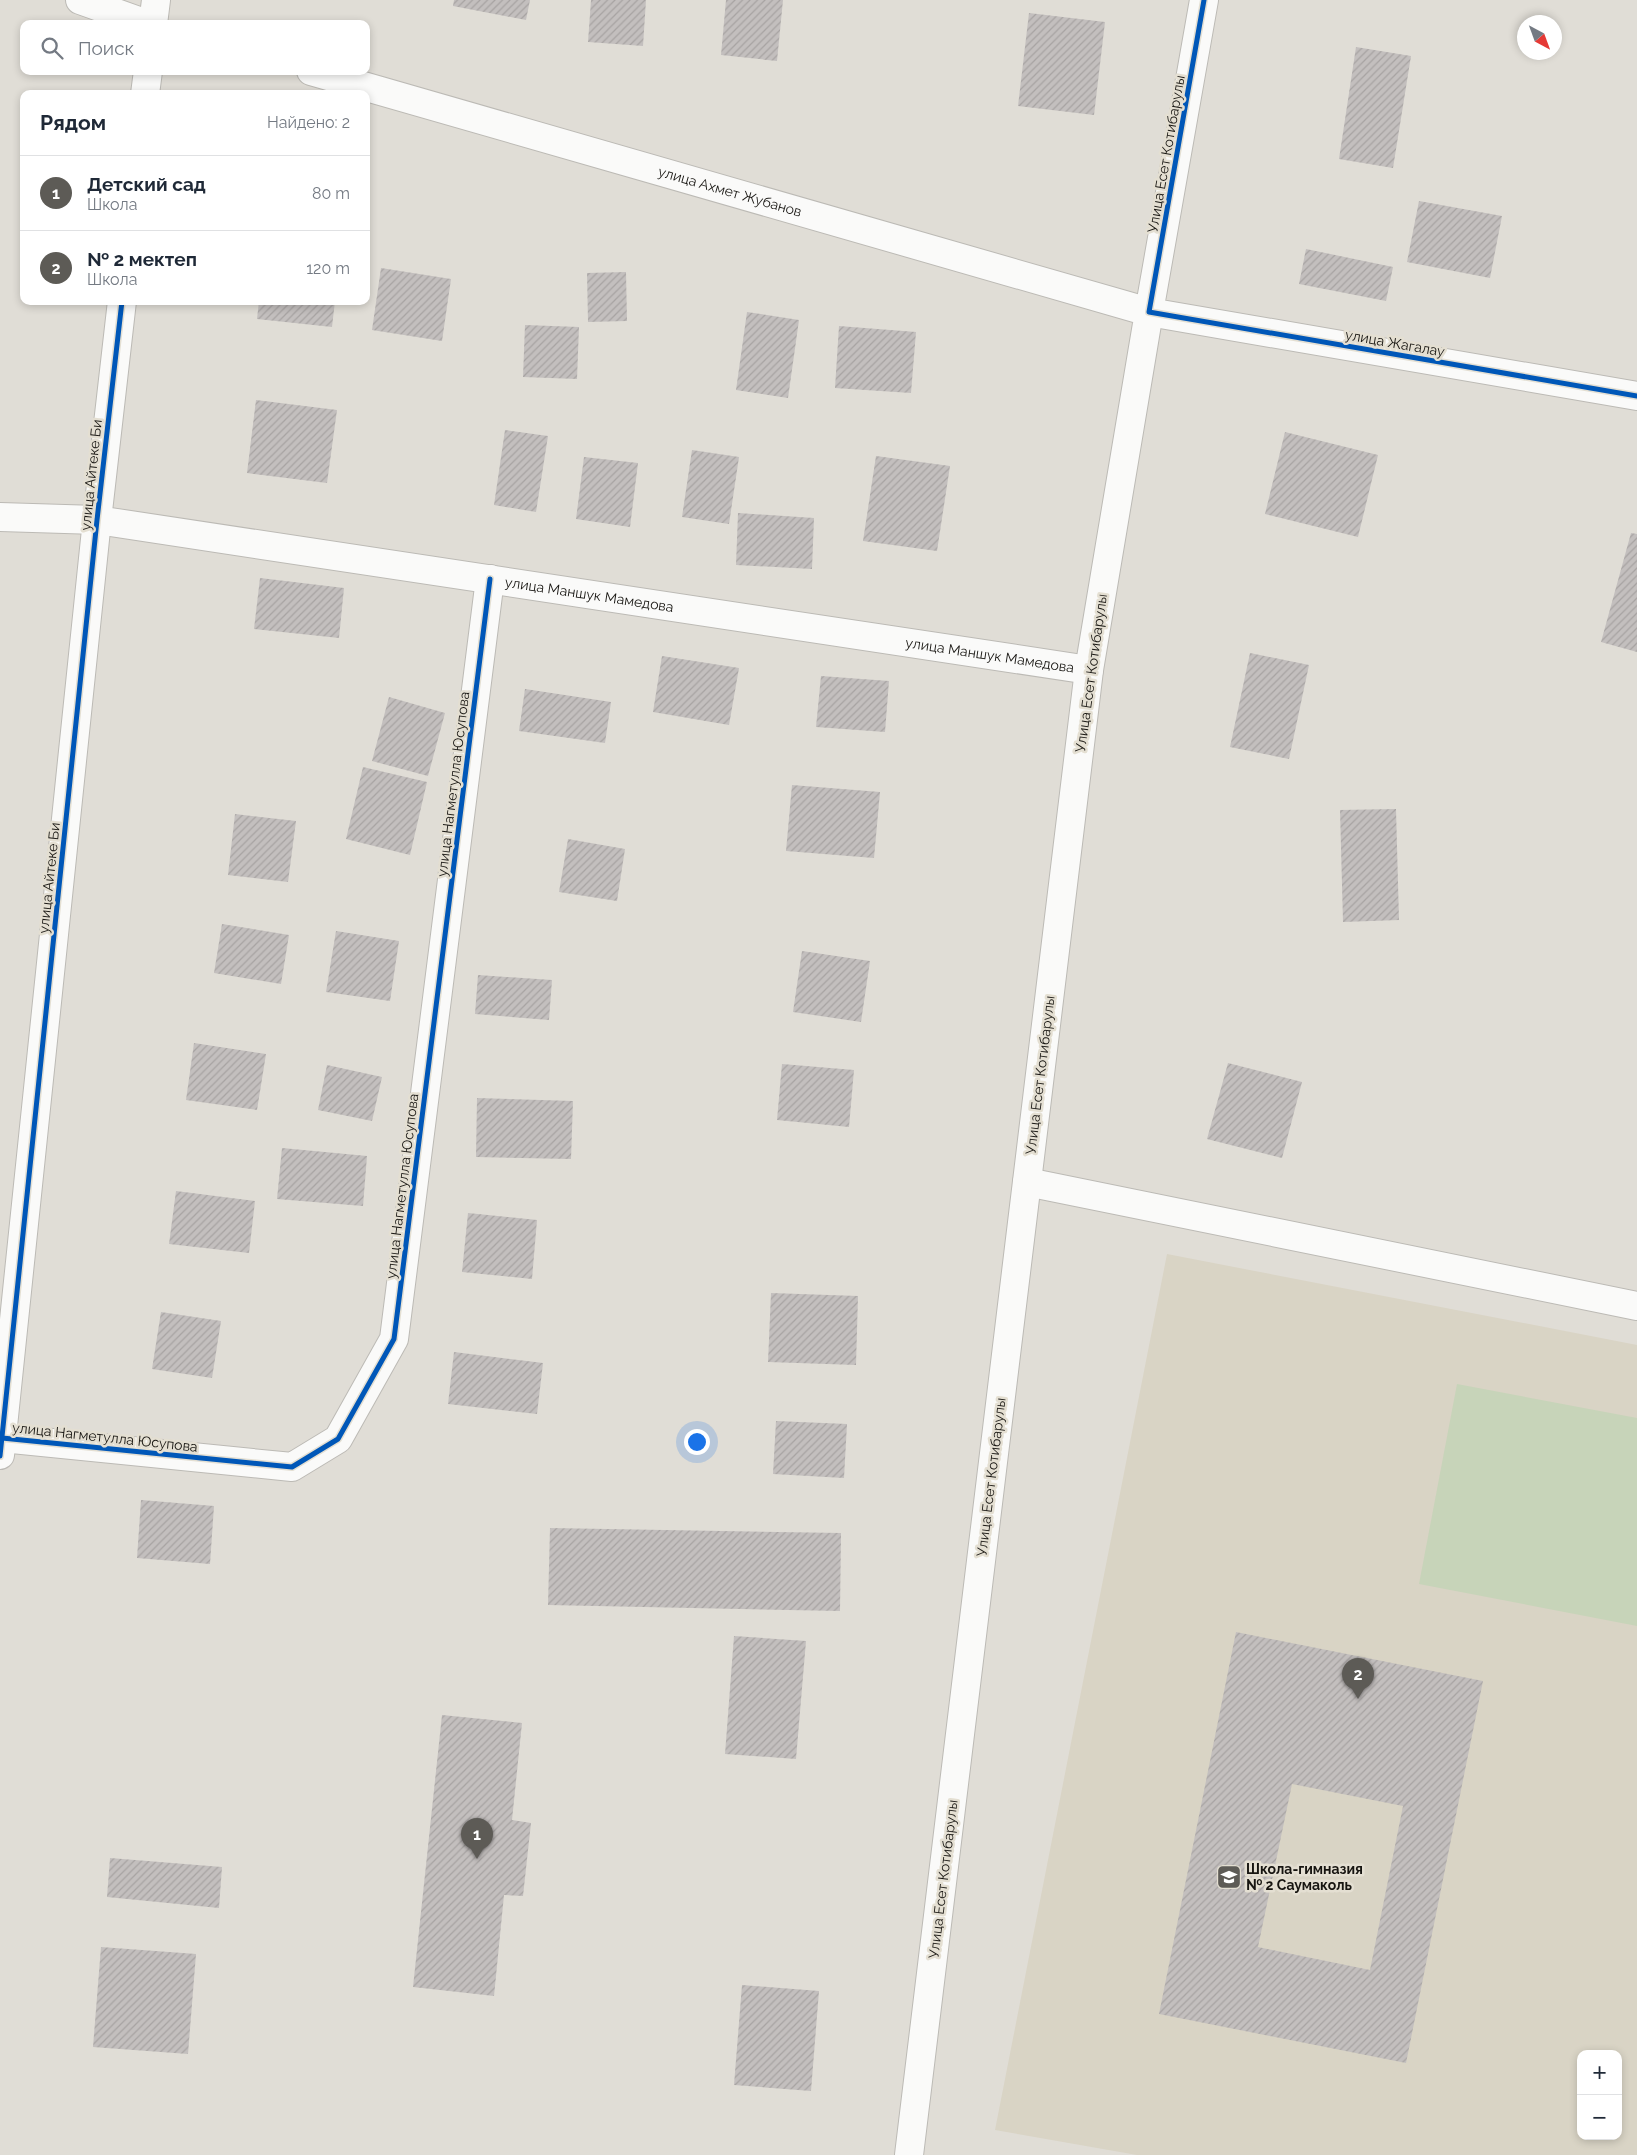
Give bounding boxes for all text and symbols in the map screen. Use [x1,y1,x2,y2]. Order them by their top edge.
north arrow [1517,15,1562,60]
search box [20,20,370,75]
icon: search [38,34,66,62]
text: Поиск [78,37,134,59]
street label: Улица Есет Котибарулы [1144,74,1188,234]
text: Рядом [40,110,106,135]
text: Найдено: 2 [267,113,350,132]
street label: улица Ахмет Жубанов [656,163,804,220]
text: Детский сад [87,173,206,195]
text: 1 [52,184,60,203]
text: 80 m [312,184,350,203]
text: Школа [87,195,137,214]
text: № 2 мектеп [87,248,197,270]
text: 2 [51,259,61,278]
text: 120 m [306,259,350,278]
text: Школа [87,270,137,289]
street label: улица Жагалау [1344,326,1446,360]
street label: улица Айтеке Би [77,419,105,531]
street label: улица Маншук Мамедова [504,574,675,615]
street label: Улица Есет Котибарулы [1072,593,1110,753]
street label: улица Маншук Мамедова [904,634,1075,676]
street label: улица Нагметулла Юсупова [434,690,472,878]
street label: улица Айтеке Би [35,822,63,934]
street label: Улица Есет Котибарулы [1022,995,1058,1155]
street label: улица Нагметулла Юсупова [383,1092,421,1280]
street label: Улица Есет Котибарулы [973,1397,1009,1557]
street label: улица Нагметулла Юсупова [11,1419,199,1455]
your location [684,1429,710,1455]
pin: 2 [1342,1658,1374,1699]
street label: Улица Есет Котибарулы [925,1799,961,1959]
pin: 1 [461,1818,493,1859]
place label: Школа-гимназия № 2 Саумаколь [1246,1861,1363,1893]
school or university icon: Школа-гимназия № 2 Саумаколь [1216,1864,1242,1890]
map controls [1577,2050,1622,2140]
button: + [1577,2050,1622,2095]
button: − [1577,2095,1622,2140]

